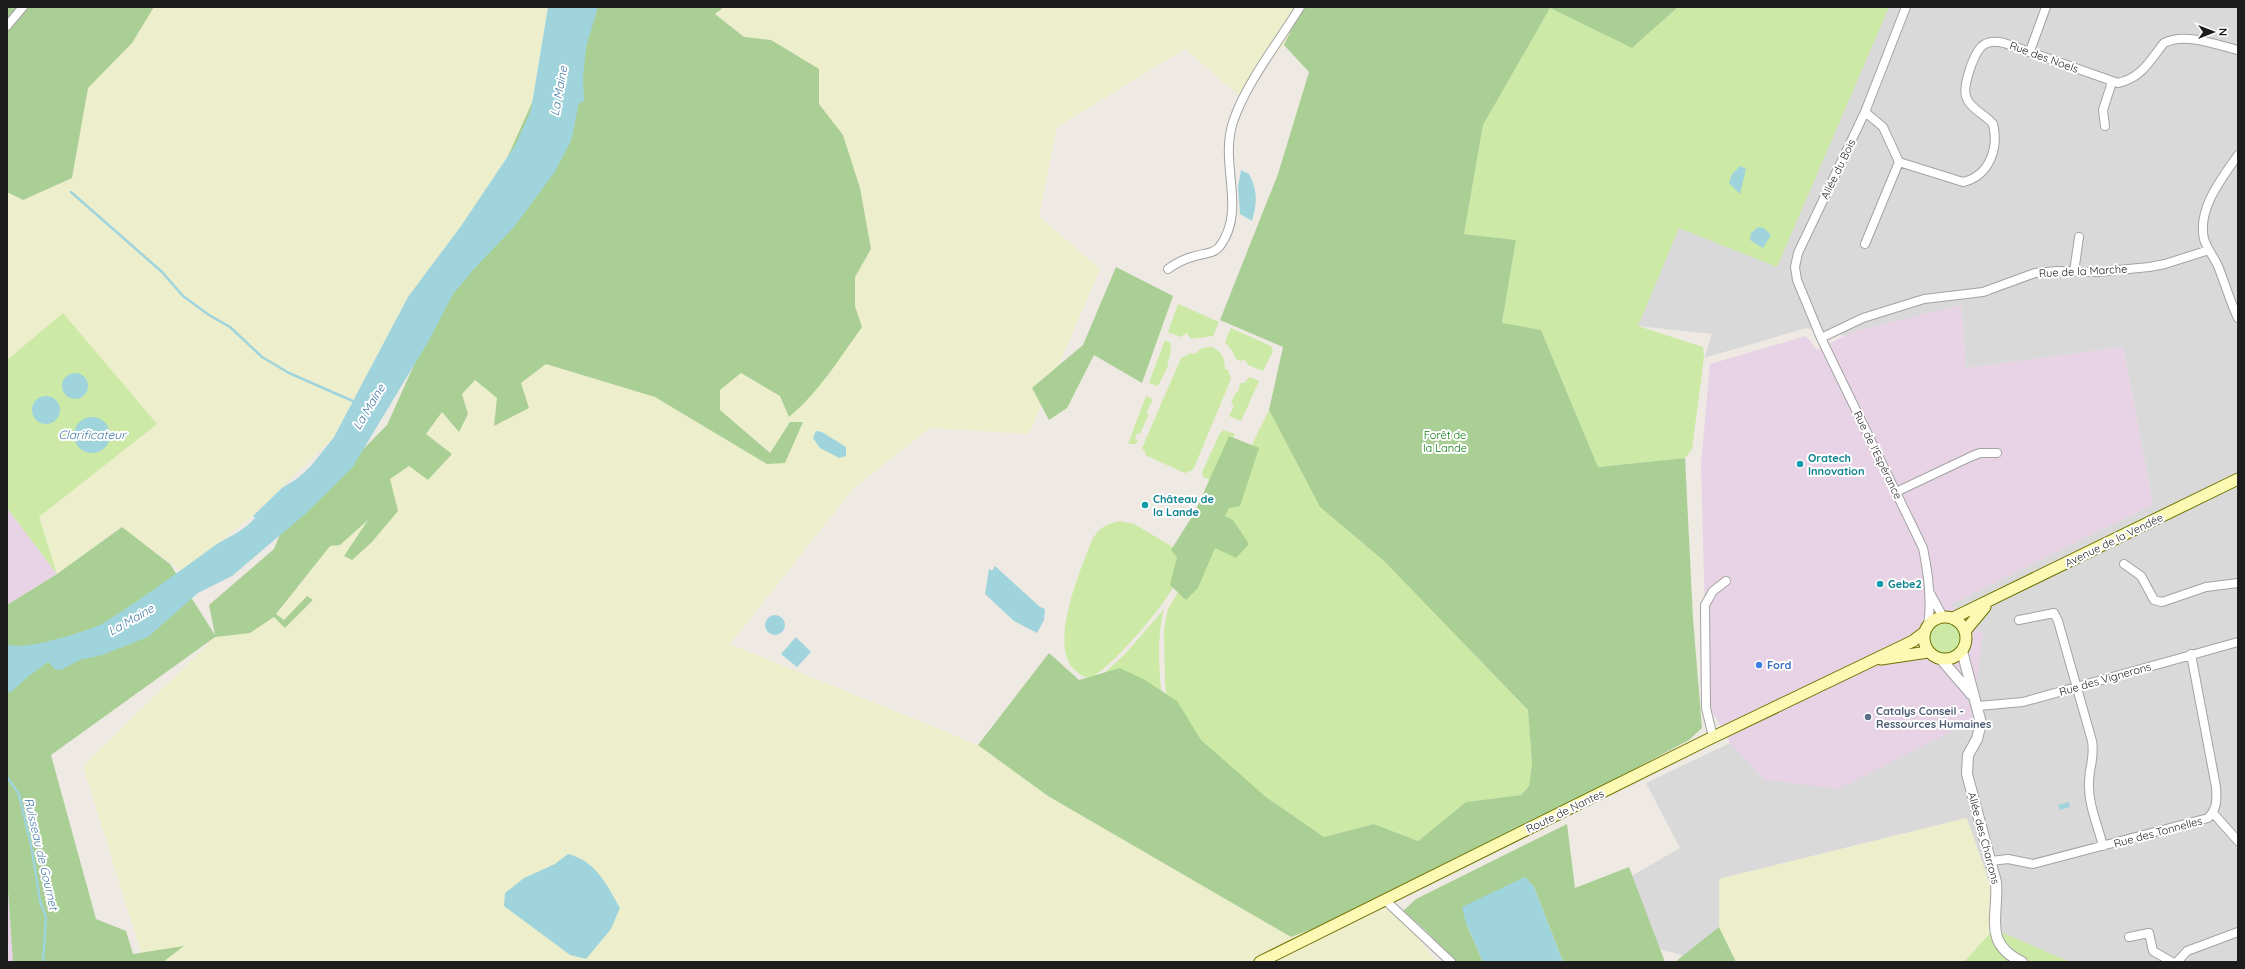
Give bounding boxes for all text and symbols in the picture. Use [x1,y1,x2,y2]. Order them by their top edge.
north arrow [2193,12,2233,52]
text: N [2216,28,2230,36]
street label: Rue des Noels [2008,38,2080,76]
water label: La Maine [547,64,570,117]
street label: Allée du Bois [1817,137,1859,201]
street label: Rue de la Marche [2038,262,2128,280]
water label: La Maine [349,380,389,432]
street label: Rue de l'Espérance [1851,409,1905,501]
water label: Clarificateur [58,427,127,442]
park label: Forêt de la Lande [1423,428,1467,455]
place label: Oratech Innovation [1808,451,1865,478]
marker: Oratech Innovation [1795,459,1805,469]
place label: Château de la Lande [1153,492,1214,519]
marker: Château de la Lande [1140,500,1150,510]
street label: Avenue de la Vendée [2063,510,2165,570]
place label: Gebe2 [1888,577,1922,591]
marker: Gebe2 [1875,579,1885,589]
water label: La Maine [105,600,157,639]
place label: Ford [1767,658,1791,672]
street label: Rue des Vignerons [2057,659,2153,699]
marker: Ford [1754,660,1764,670]
place label: Catalys Conseil - Ressources Humaines [1876,704,1991,731]
marker: Catalys Conseil - Ressources Humaines [1863,712,1873,722]
street label: Route de Nantes [1524,786,1606,836]
street label: Allée des Charrons [1965,790,2003,886]
water label: Ruisseau de Gournet [21,796,62,913]
street label: Rue des Tonnelles [2112,813,2204,851]

